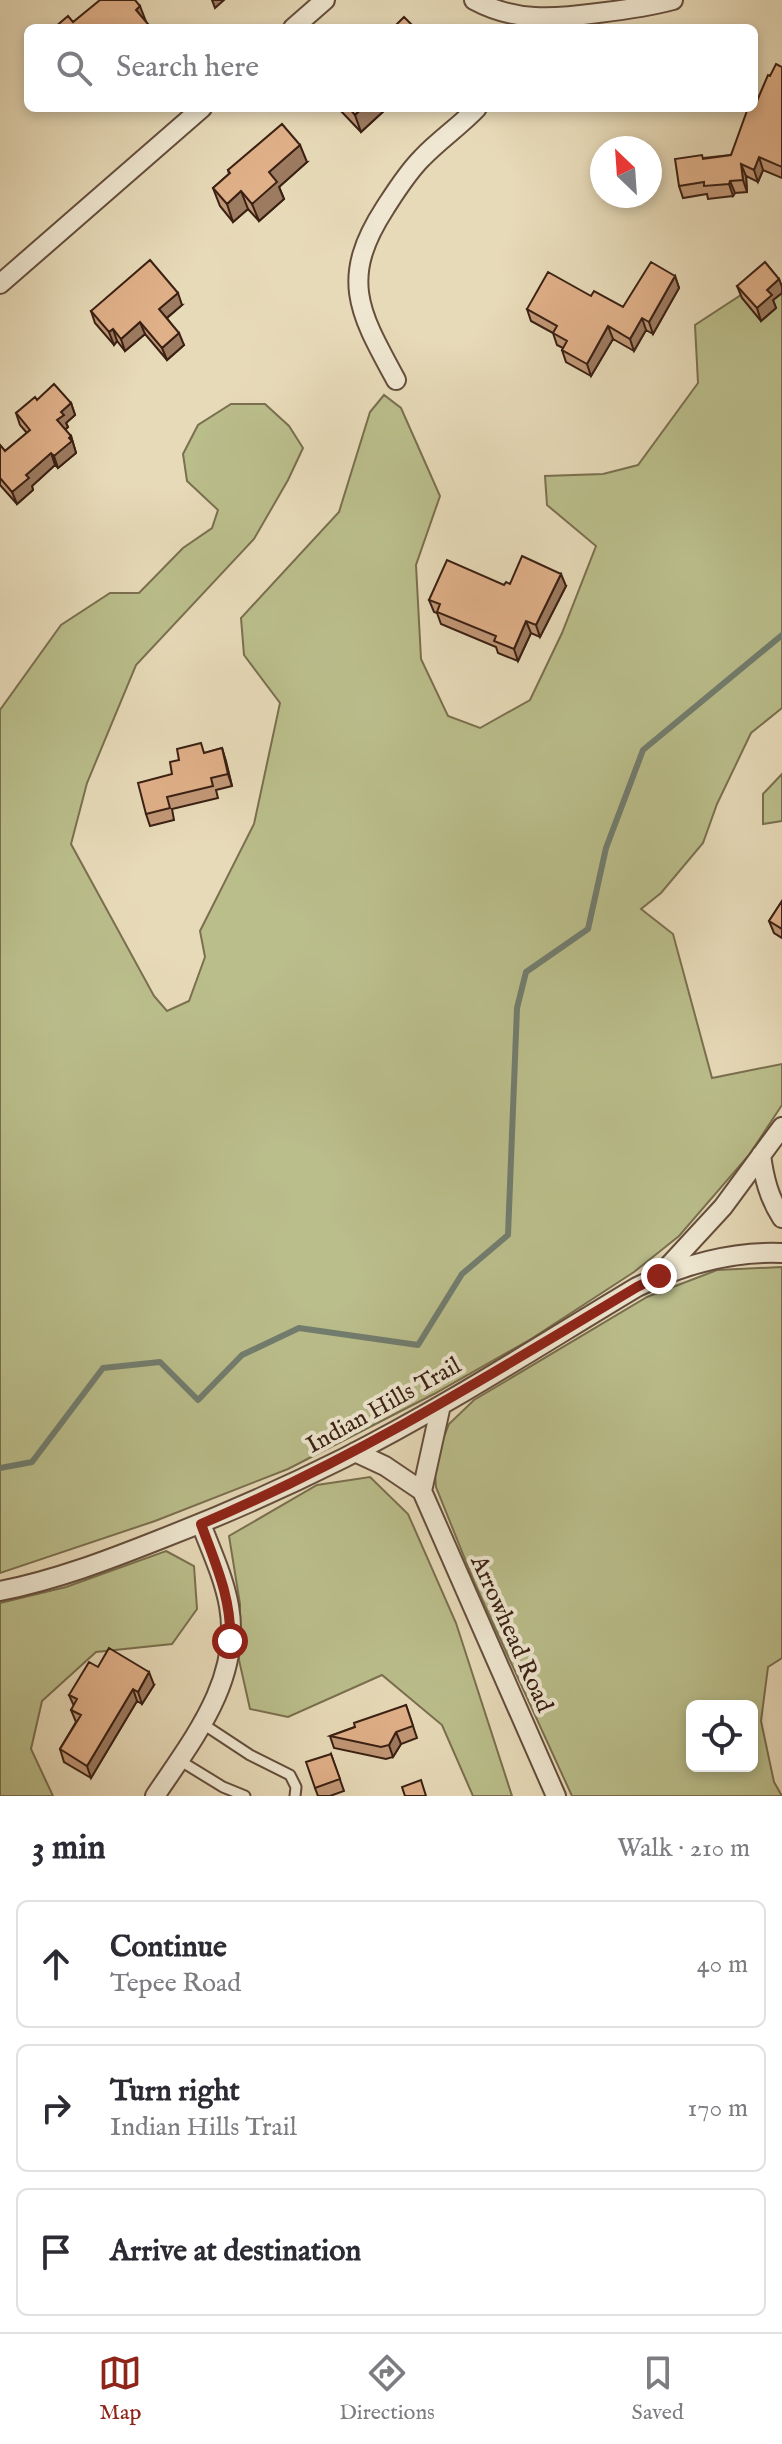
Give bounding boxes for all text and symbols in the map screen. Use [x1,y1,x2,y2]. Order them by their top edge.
search box [24,24,758,112]
icon: search [52,46,96,90]
text: Search here [116,49,259,87]
north arrow [590,136,662,208]
route end [641,1258,677,1294]
street label: Indian Hills Trail [301,1350,467,1461]
street label: Arrowhead Road [462,1550,560,1717]
route start [212,1623,248,1659]
map controls [686,1700,758,1772]
button: locate [686,1700,758,1772]
text: 3 min [32,1827,106,1870]
text: Walk · 210 m [617,1832,750,1865]
text: Continue [110,1929,227,1967]
icon: ahead [34,1942,78,1986]
text: 40 m [697,1948,748,1981]
text: Tepee Road [110,1967,241,2000]
text: Turn right [110,2073,240,2111]
icon: right [34,2086,78,2130]
text: 170 m [688,2092,748,2125]
text: Indian Hills Trail [110,2111,297,2144]
icon: arrive [34,2230,78,2274]
text: Arrive at destination [110,2233,361,2271]
tab: Map [98,2351,142,2427]
tab: Directions [339,2351,435,2427]
tab: Saved [632,2351,684,2427]

